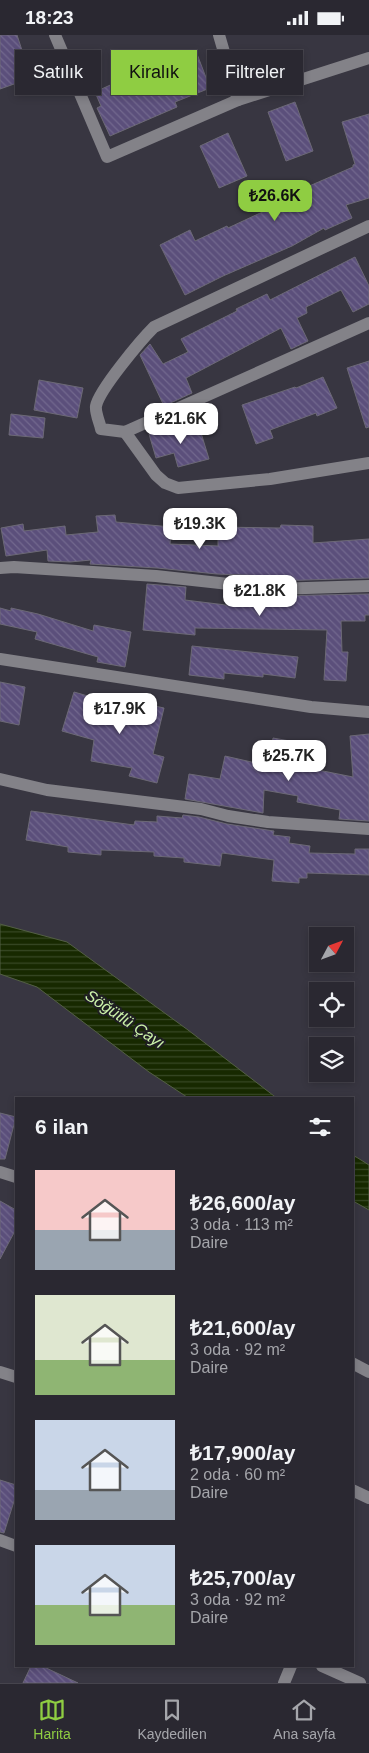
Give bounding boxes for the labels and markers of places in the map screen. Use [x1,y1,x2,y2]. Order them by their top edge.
pin: ₺26.6K [234,179,316,222]
pin: ₺21.6K [140,403,222,445]
pin: ₺19.3K [159,507,241,550]
pin: ₺21.8K [219,575,301,617]
pin: ₺17.9K [79,693,161,735]
pin: ₺25.7K [248,739,330,782]

